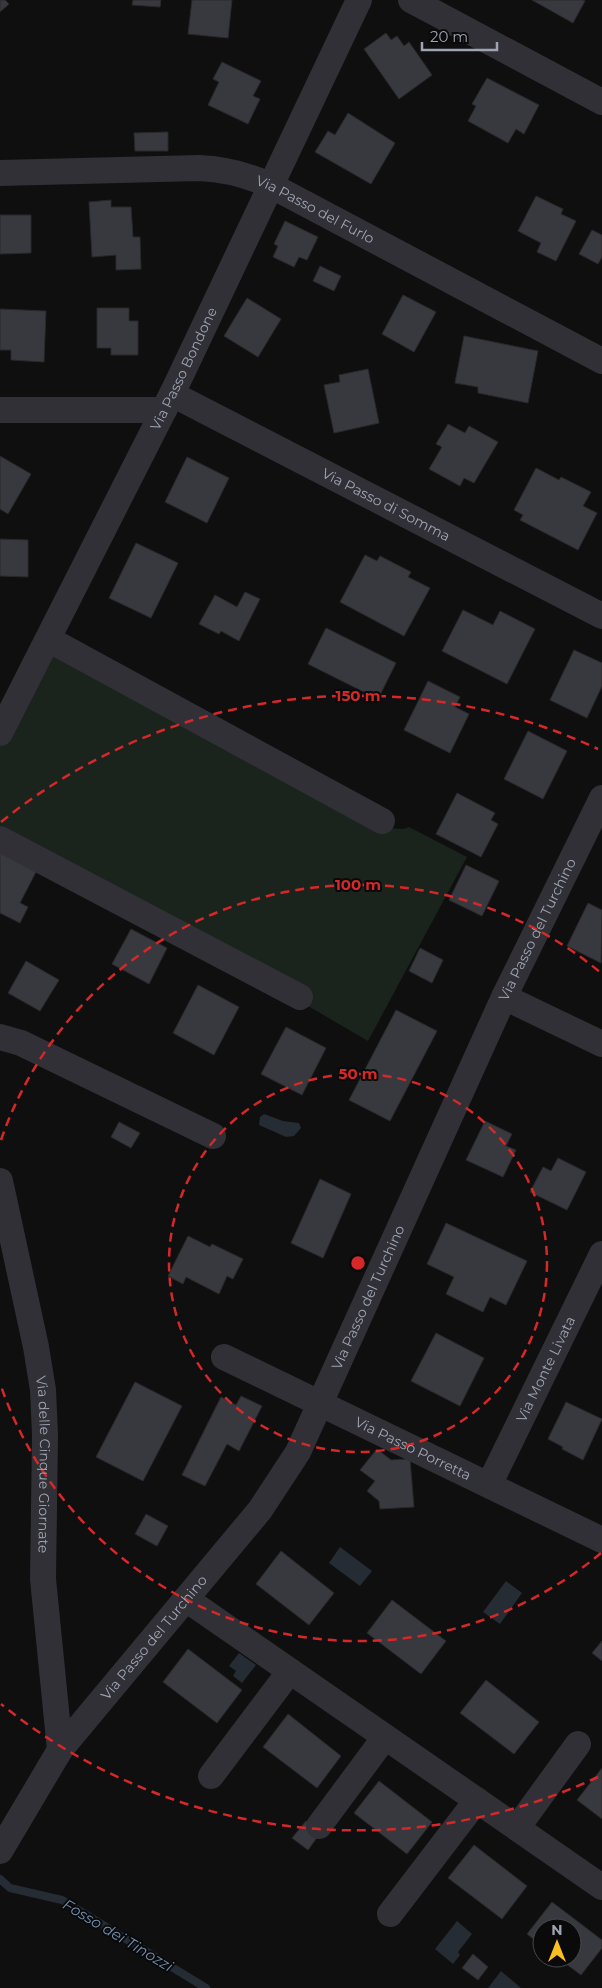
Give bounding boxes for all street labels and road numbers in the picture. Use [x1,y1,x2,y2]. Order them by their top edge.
street label: Via Passo del Furlo [254,171,378,248]
street label: Via Passo Bondone [146,304,221,433]
street label: Via Passo di Somma [319,464,453,545]
street label: Via Passo del Turchino [495,855,580,1004]
street label: Via Passo del Turchino [327,1222,409,1373]
street label: Via Monte Livata [512,1313,579,1425]
street label: Via delle Cinque Giornate [32,1374,54,1553]
street label: Via Passo Porretta [352,1413,474,1484]
street label: Via Passo del Turchino [97,1571,211,1703]

